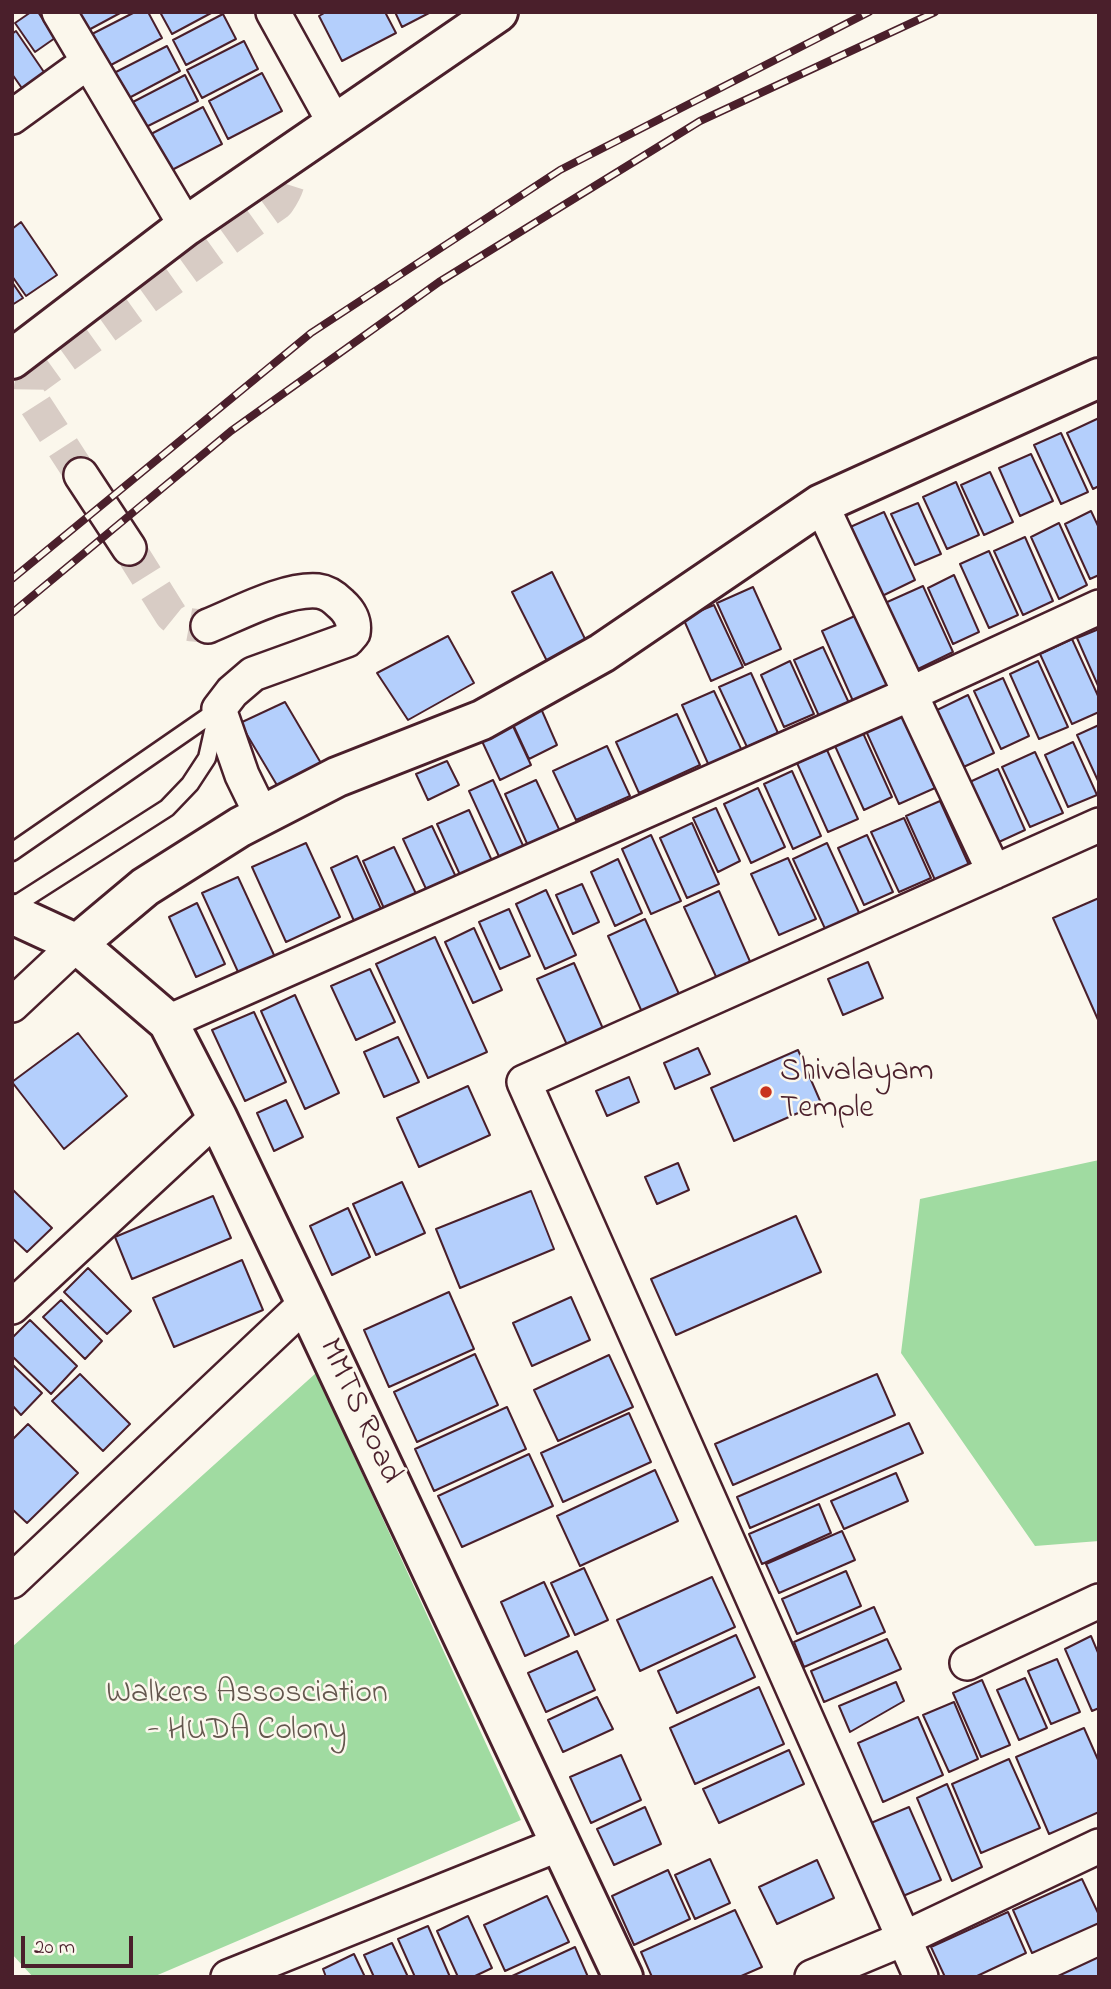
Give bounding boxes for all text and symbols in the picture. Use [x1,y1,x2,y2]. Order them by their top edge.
place label: Shivalayam Temple [780,1055,934,1130]
marker: Shivalayam Temple [758,1084,774,1100]
street label: MMTS Road [308,1333,408,1491]
park label: Walkers Assosciation - HUDA Colony [106,1677,388,1752]
scale bar [24,1923,136,1967]
text: 20 m [34,1933,75,1963]

